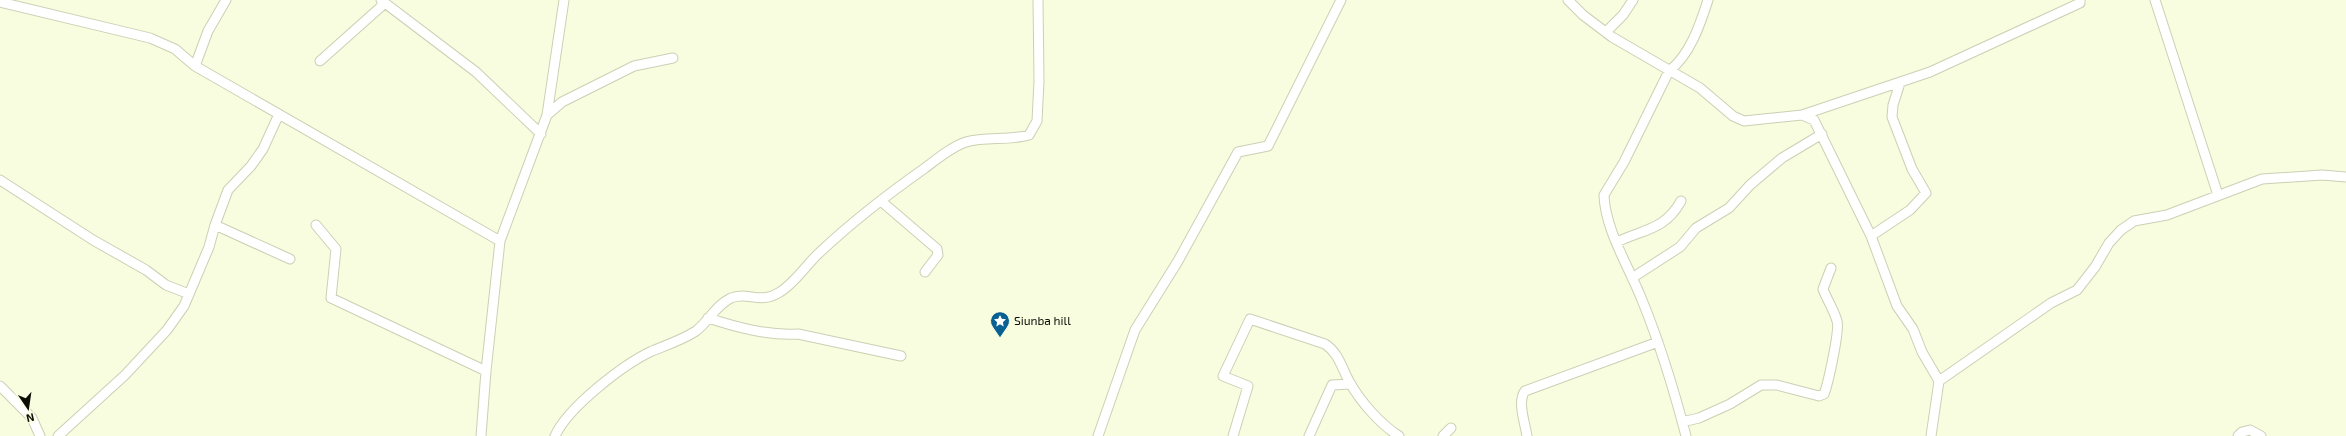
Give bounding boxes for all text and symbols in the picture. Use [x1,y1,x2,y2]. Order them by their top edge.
place icon: Siunba hill [989,310,1011,338]
place label: Siunba hill [1014,313,1071,327]
north arrow [8,388,48,428]
text: N [25,411,36,425]

